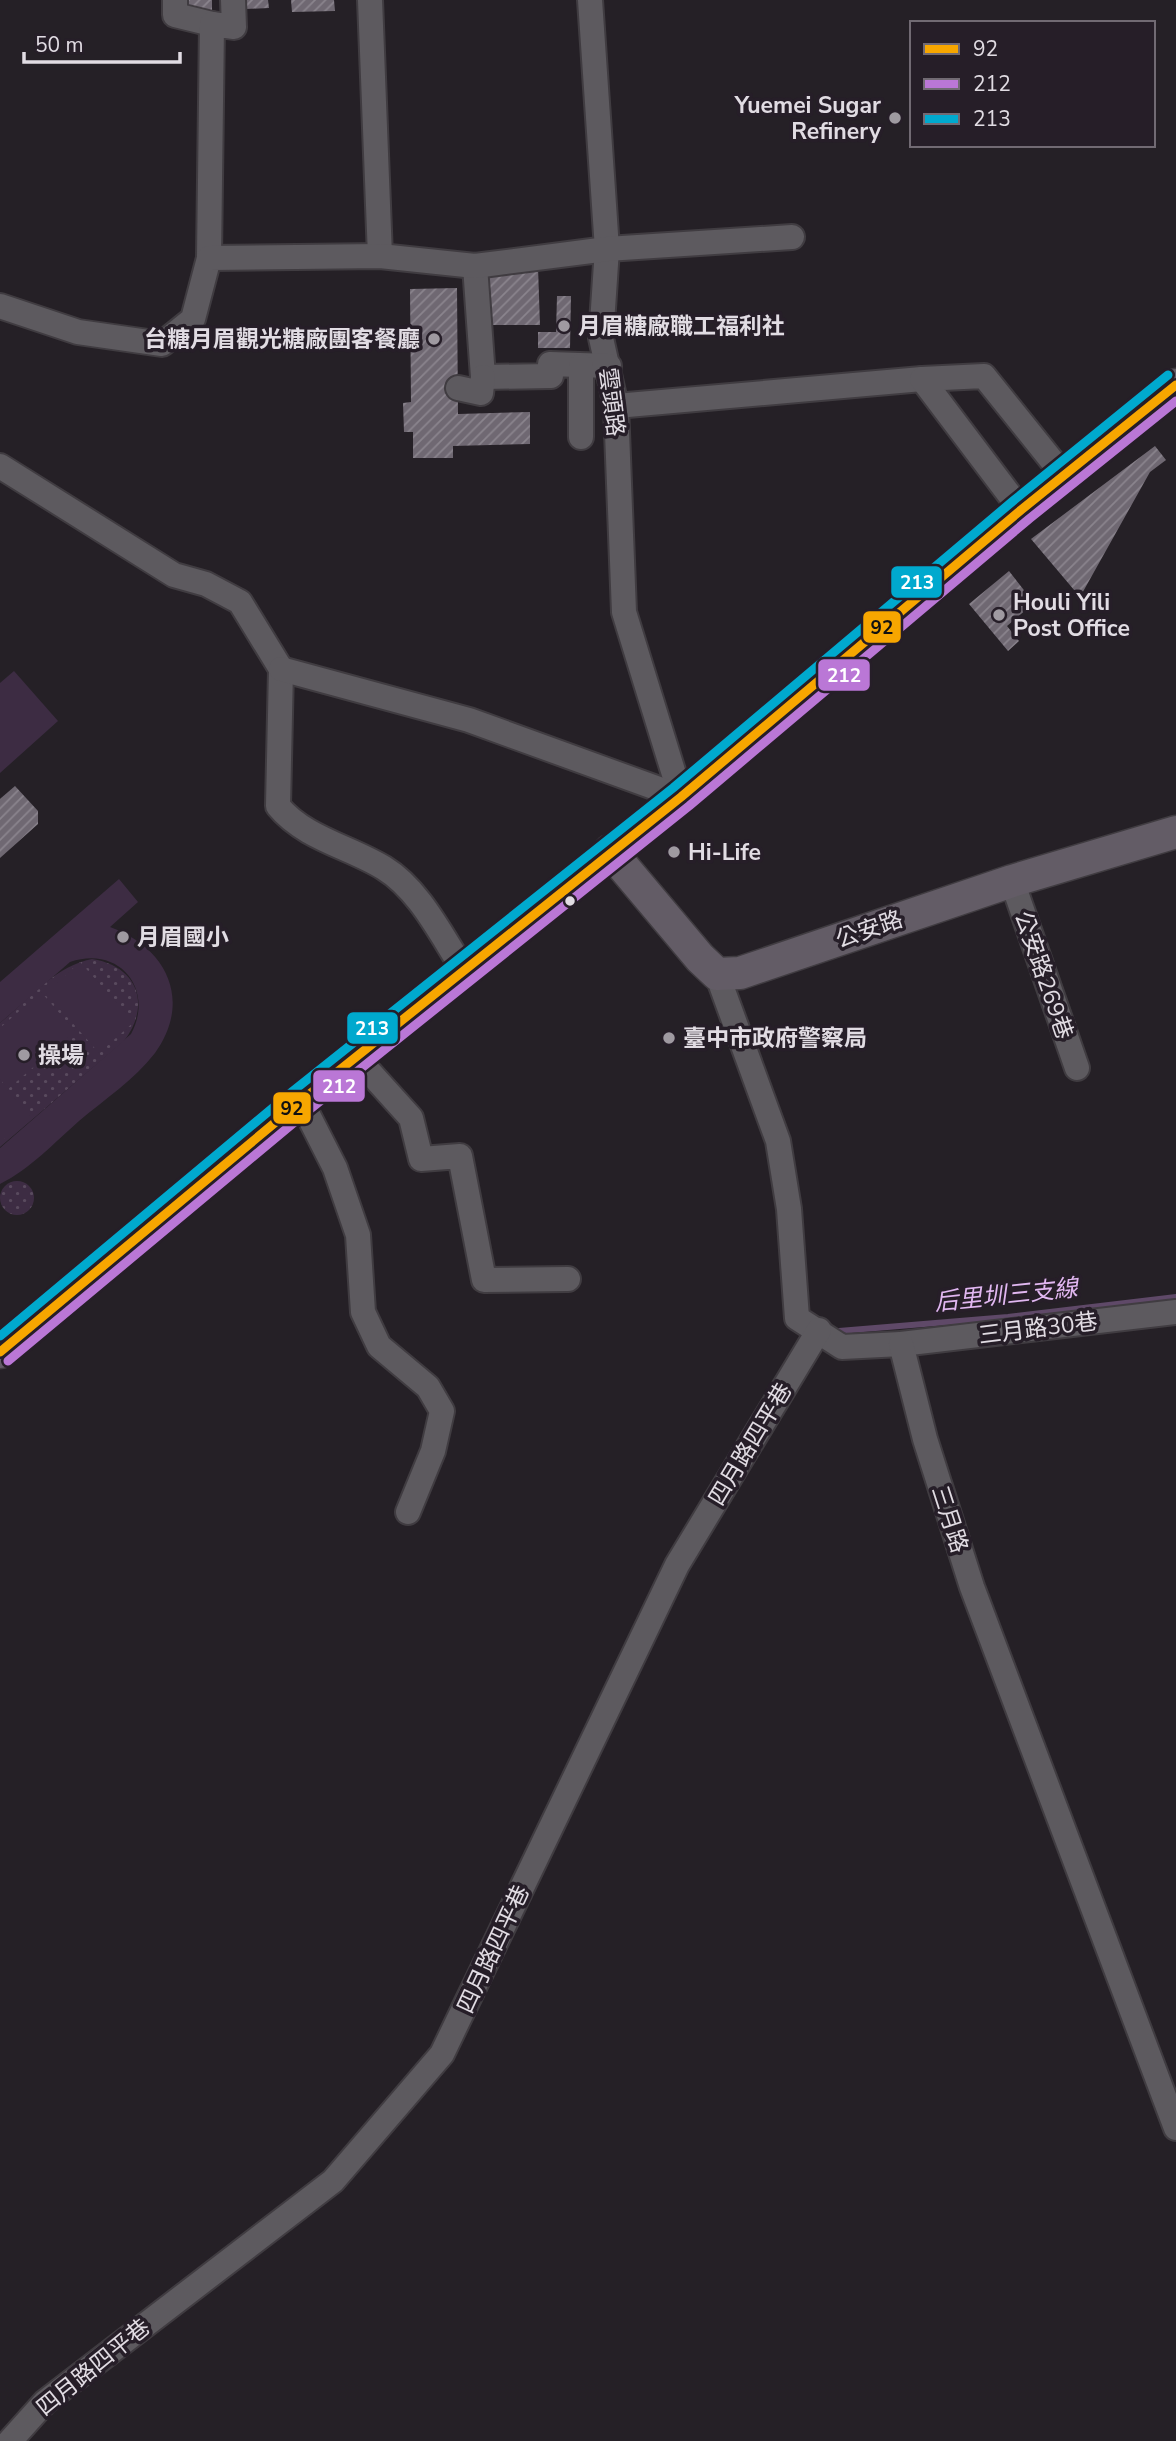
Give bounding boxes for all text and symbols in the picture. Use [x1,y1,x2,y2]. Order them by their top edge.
scale bar [24,21,180,65]
legend [910,21,1155,147]
text: 50 m [35,31,84,59]
text: 92 [973,35,998,63]
text: 212 [973,70,1011,98]
place label: Yuemei Sugar Refinery [734,90,882,147]
text: 213 [973,105,1011,133]
marker: Yuemei Sugar Refinery [887,110,903,126]
place label: 月眉糖廠職工福利社 [578,311,785,342]
marker: 月眉糖廠職工福利社 [556,318,572,334]
place label: 台糖月眉觀光糖廠團客餐廳 [144,324,420,355]
marker: 台糖月眉觀光糖廠團客餐廳 [426,331,442,347]
street label: 雲頭路 [592,366,631,438]
line badge: 213 [890,565,943,599]
text: 213 [900,570,934,596]
place label: Houli Yili Post Office [1013,587,1130,644]
marker: Houli Yili Post Office [991,607,1007,623]
line badge: 92 [862,610,902,644]
text: 92 [871,615,893,641]
line badge: 212 [817,658,871,692]
text: 212 [827,663,861,689]
place label: Hi-Life [688,837,761,868]
marker: Hi-Life [666,844,682,860]
unlabelled marker [563,894,577,908]
street label: 公安路 [831,904,907,955]
street label: 公安路269巷 [1007,907,1080,1043]
place label: 月眉國小 [137,922,229,953]
marker: 月眉國小 [115,929,131,945]
line badge: 213 [346,1011,399,1045]
text: 213 [355,1016,389,1042]
place label: 臺中市政府警察局 [683,1023,867,1054]
marker: 臺中市政府警察局 [661,1030,677,1046]
place label: 操場 [38,1040,84,1071]
marker: 操場 [16,1047,32,1063]
line badge: 212 [312,1069,366,1103]
text: 212 [322,1074,356,1100]
line badge: 92 [272,1091,312,1125]
text: 92 [281,1096,303,1122]
water label: 后里圳三支線 [933,1271,1082,1318]
street label: 三月路30巷 [977,1306,1099,1351]
street label: 四月路四平巷 [702,1377,799,1511]
street label: 三月路 [924,1482,975,1557]
street label: 四月路四平巷 [450,1880,537,2018]
street label: 四月路四平巷 [30,2312,157,2423]

